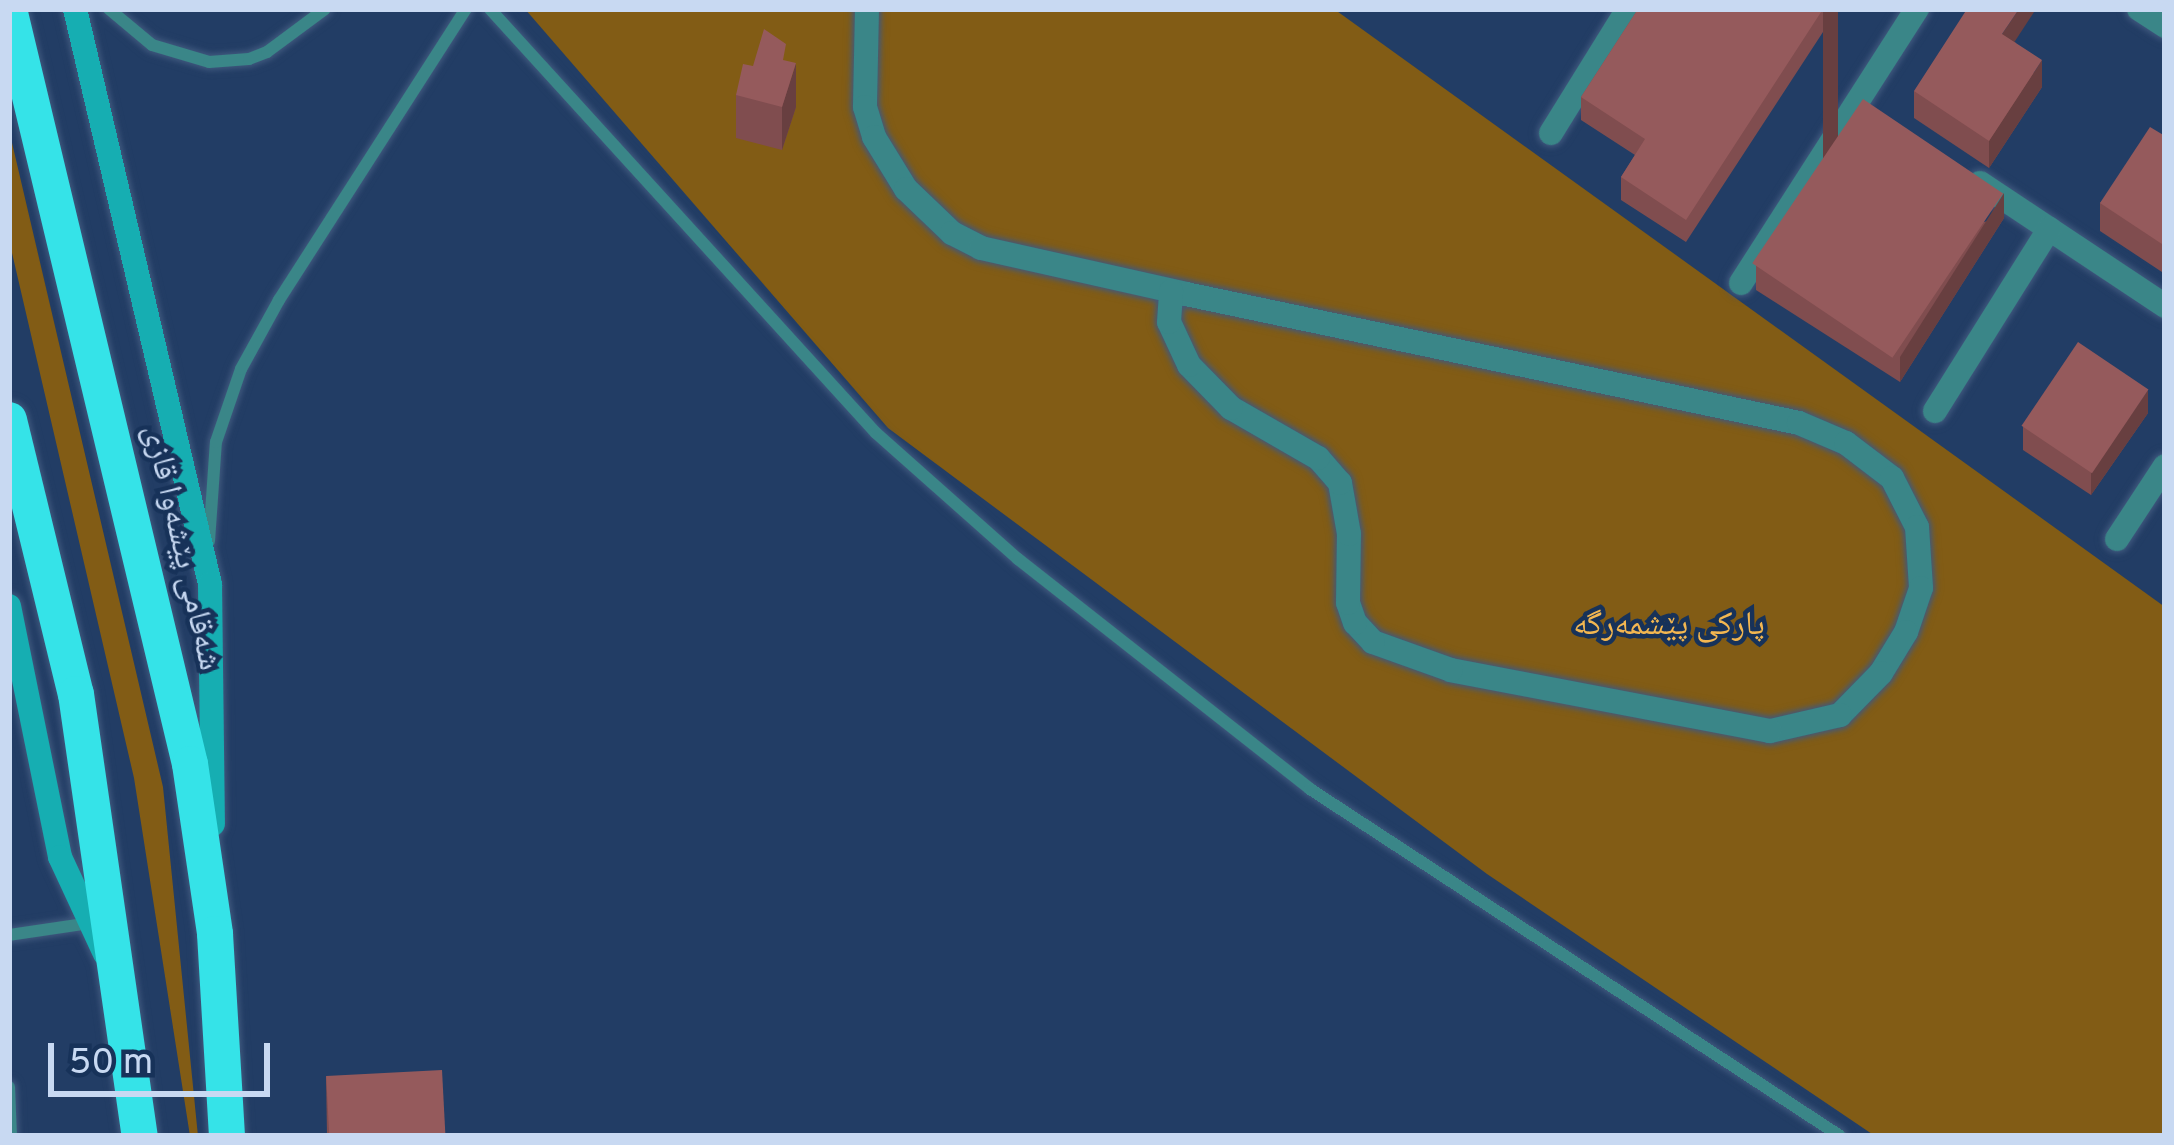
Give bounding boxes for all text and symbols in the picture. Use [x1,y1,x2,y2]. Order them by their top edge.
street label: شەقامی پێشەوا قازی [133,421,227,675]
park label: پارکی پێشمەرگە [1573,607,1765,647]
scale bar [54,1019,276,1093]
text: 50 m [69,1041,153,1087]

